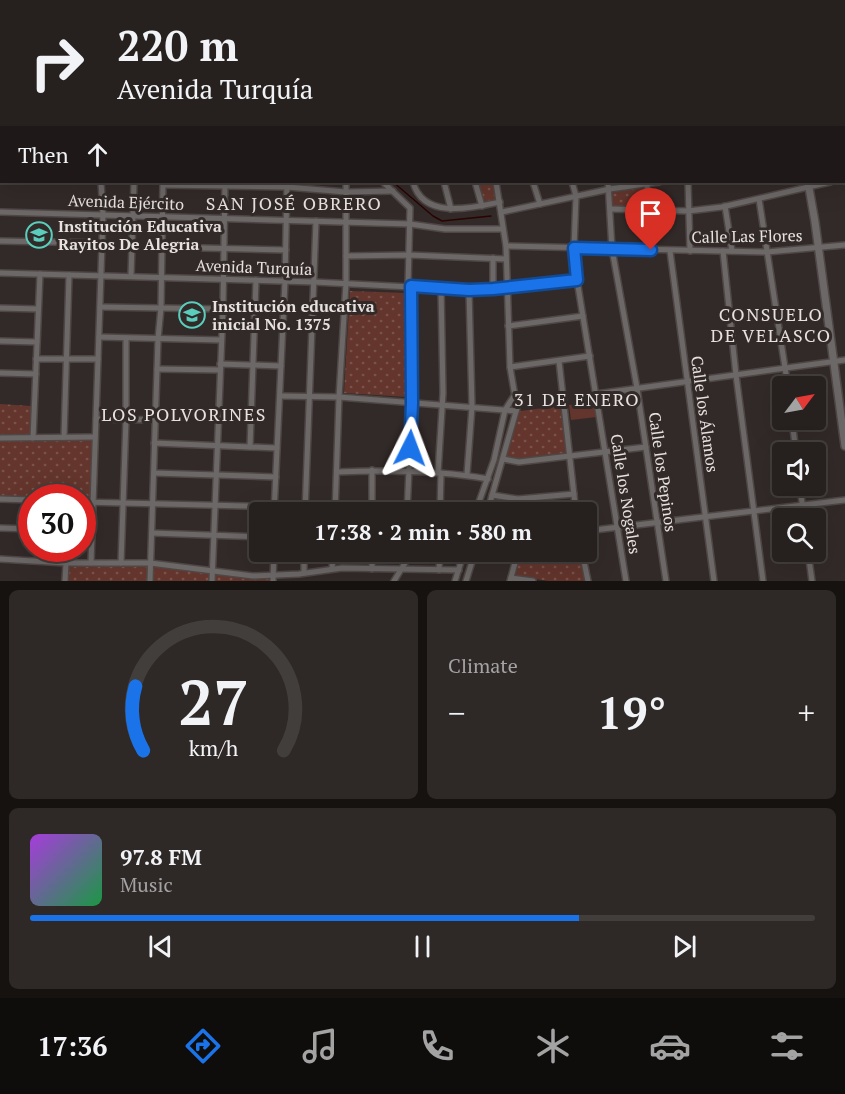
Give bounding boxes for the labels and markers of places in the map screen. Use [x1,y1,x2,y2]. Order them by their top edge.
pin [625,188,676,250]
place label: Institución Educativa Rayitos De Alegria [58,215,222,255]
school or university icon: Institución Educativa Rayitos De Alegria [24,220,54,250]
place label: Institución educativa inicial No. 1375 [212,295,375,335]
school or university icon: Institución educativa inicial No. 1375 [177,300,207,330]

